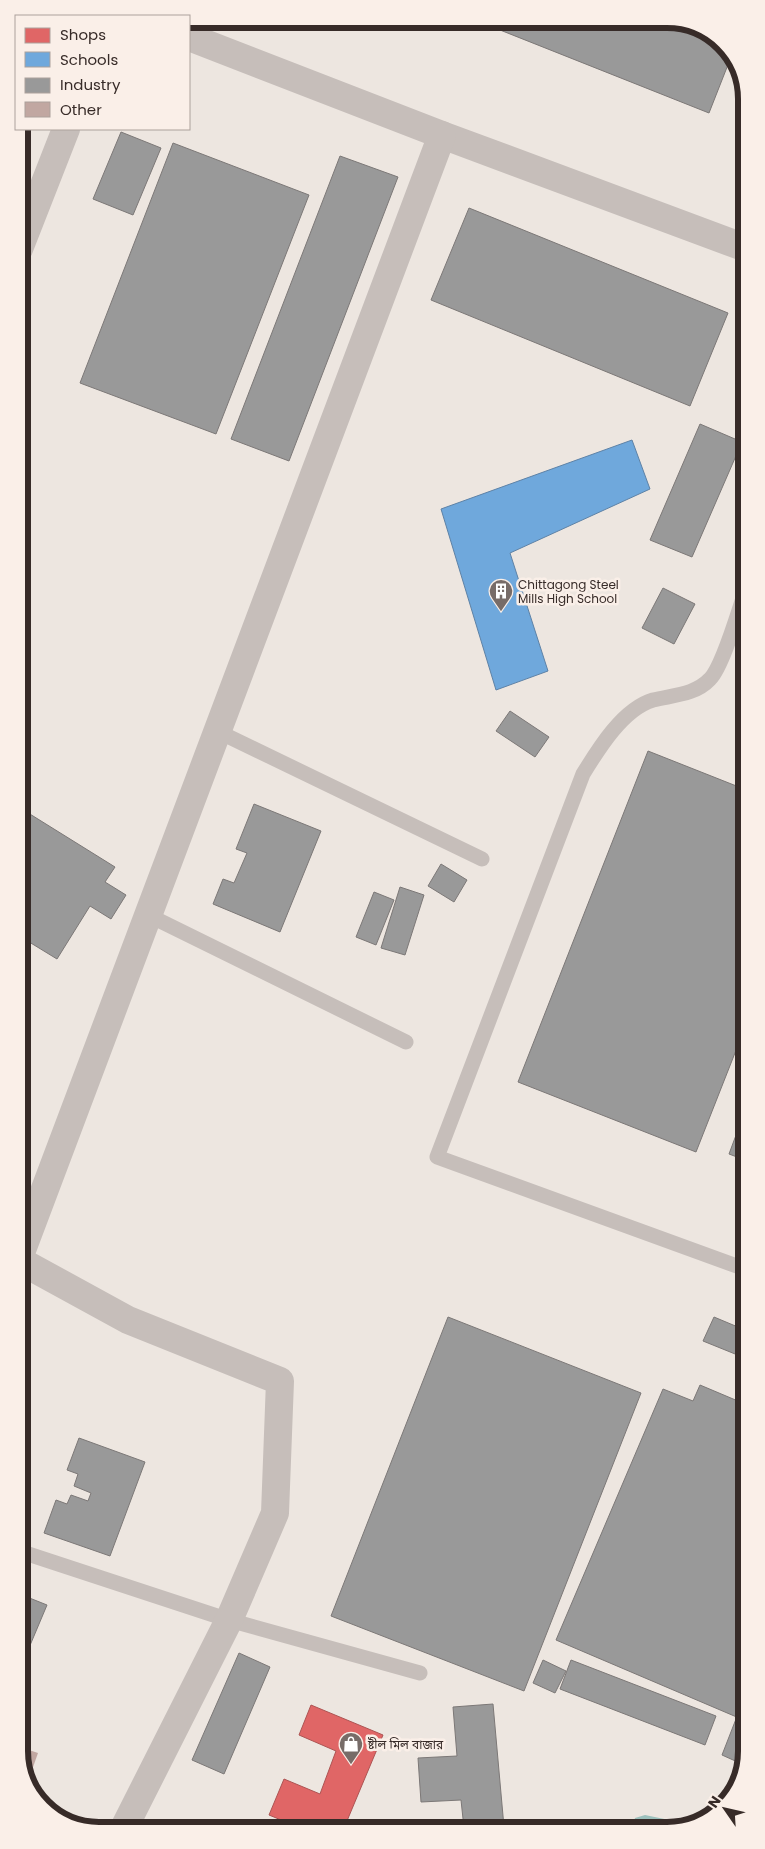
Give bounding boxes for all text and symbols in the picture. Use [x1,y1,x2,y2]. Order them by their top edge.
legend [15,15,190,130]
text: Shops [60,24,106,45]
text: Schools [60,49,118,70]
text: Industry [60,74,121,95]
text: Other [60,99,102,120]
place label: Chittagong Steel Mills High School [518,576,619,607]
building icon: Chittagong Steel Mills High School [488,578,514,612]
shop icon: ষ্টীল মিল বাজার [338,1731,364,1765]
place label: ষ্টীল মিল বাজার [367,1736,444,1753]
north arrow [700,1784,750,1834]
text: N [703,1792,725,1812]

